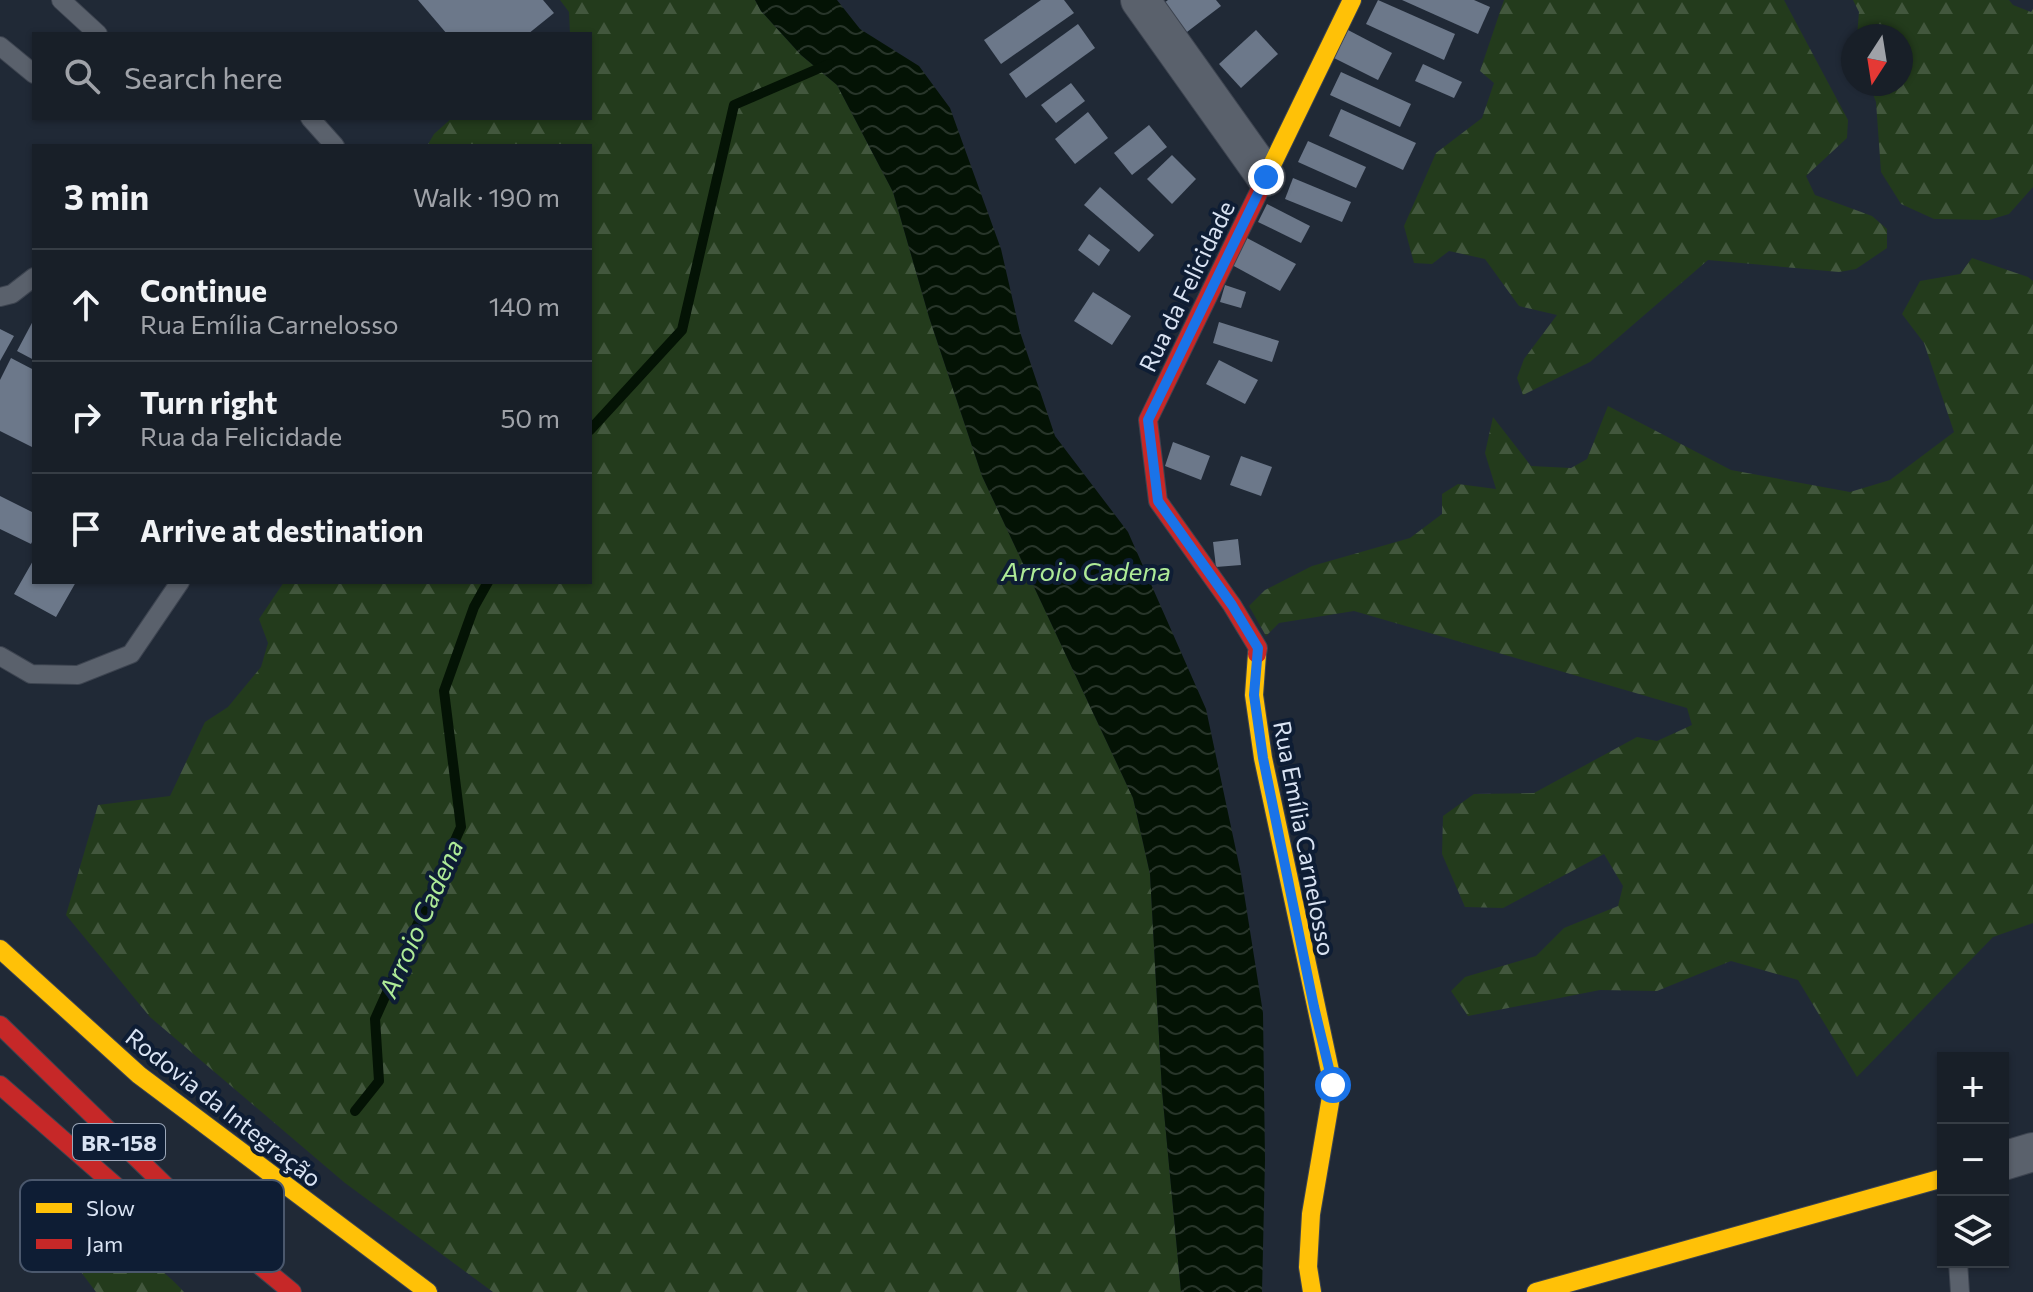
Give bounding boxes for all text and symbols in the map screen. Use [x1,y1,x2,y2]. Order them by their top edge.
north arrow [1841,24,1913,96]
search box [32,32,592,120]
icon: search [60,54,104,98]
text: Search here [124,58,283,95]
route end [1248,159,1284,195]
text: 3 min [64,175,149,217]
text: Walk · 190 m [413,181,560,212]
street label: Rua da Felicidade [1132,196,1240,376]
text: Continue [140,271,267,308]
icon: ahead [64,283,108,327]
text: 140 m [489,290,560,321]
text: Rua Emília Carnelosso [140,308,399,339]
text: Turn right [140,383,277,420]
icon: right [64,395,108,439]
text: 50 m [500,402,560,433]
text: Rua da Felicidade [140,420,342,451]
icon: arrive [64,507,108,551]
text: Arrive at destination [140,511,424,548]
water label: Arroio Cadena [1000,555,1171,586]
street label: Rua Emília Carnelosso [1268,718,1342,958]
water label: Arroio Cadena [371,834,469,1003]
street label: Rodovia da Integração [120,1022,328,1192]
map controls [1937,1052,2009,1268]
button: + [1937,1052,2009,1124]
route start [1315,1067,1351,1103]
road number: BR-158 [73,1124,165,1160]
button: − [1937,1124,2009,1196]
legend [20,1180,284,1272]
text: Slow [86,1194,135,1221]
button: layers [1937,1196,2009,1268]
text: Jam [86,1230,123,1257]

